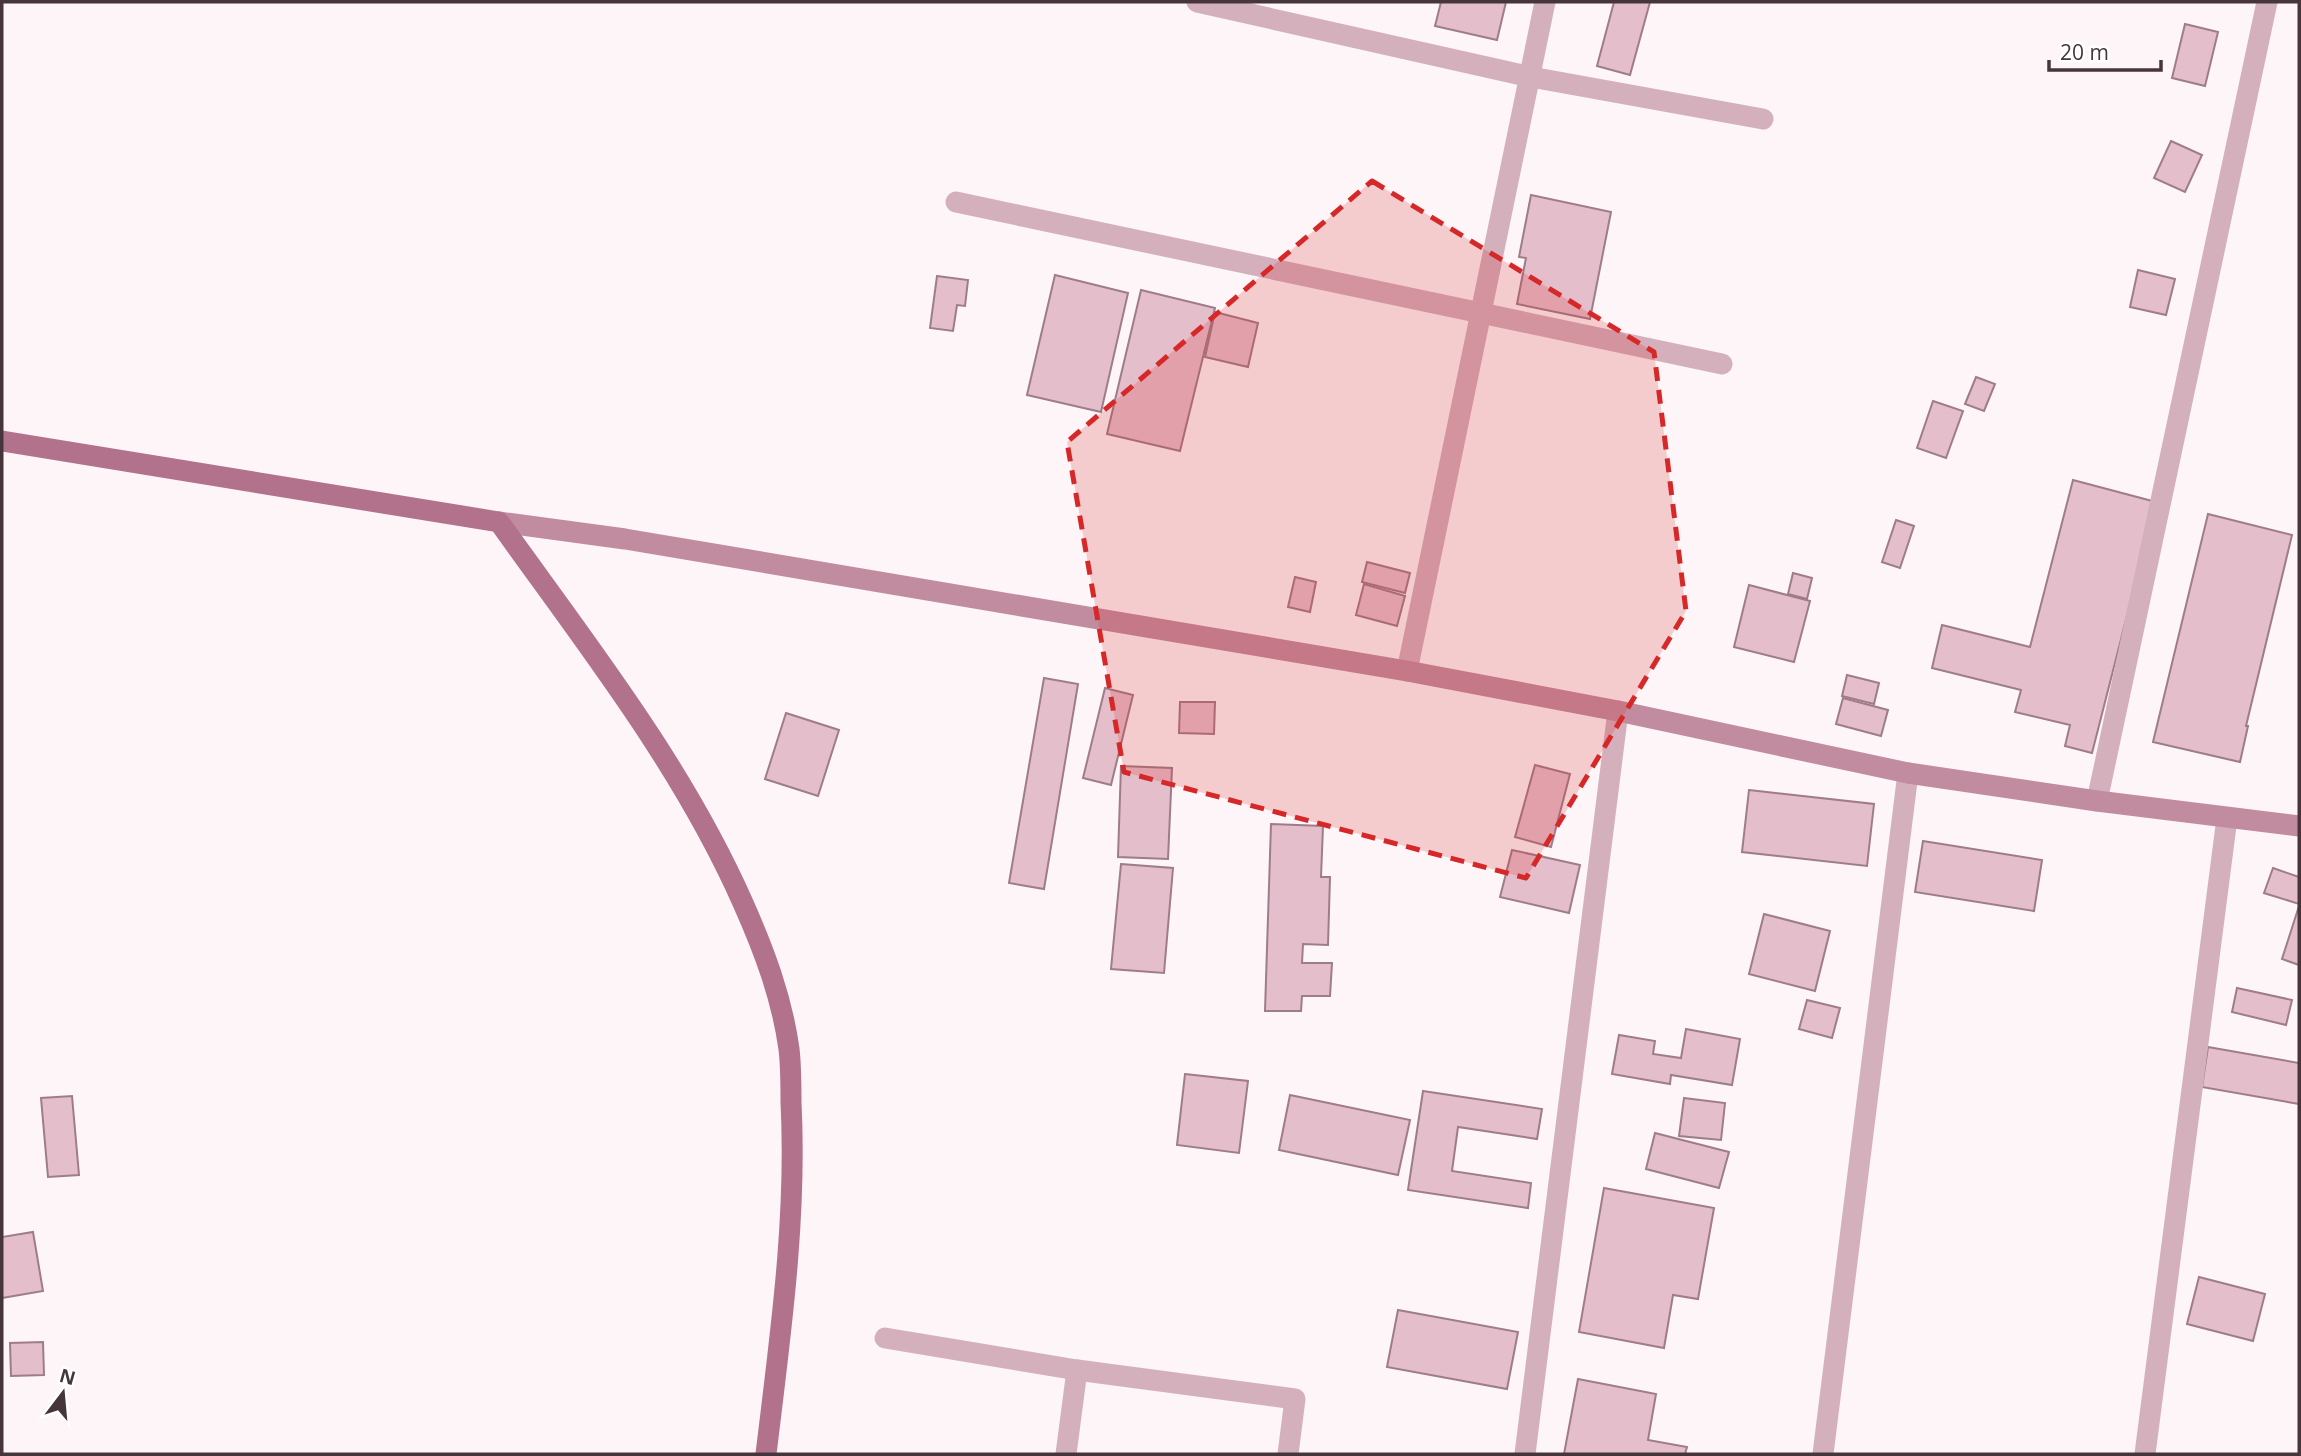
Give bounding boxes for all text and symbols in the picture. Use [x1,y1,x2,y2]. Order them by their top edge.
scale bar [2049,28,2161,72]
text: 20 m [2060,38,2109,66]
north arrow [28,1358,98,1428]
text: N [57,1362,79,1391]

